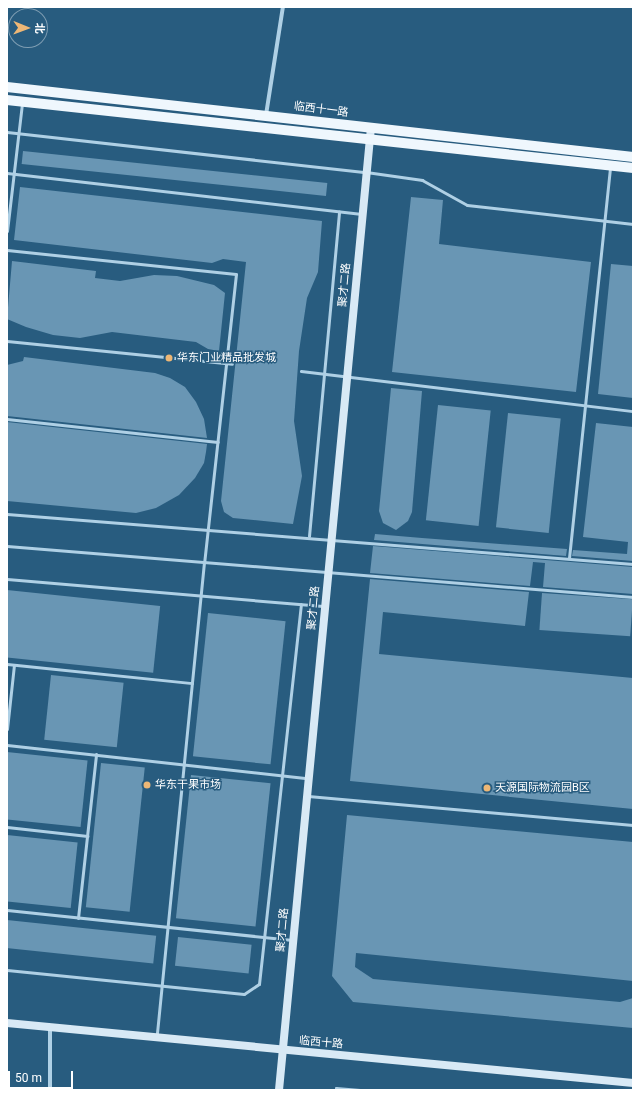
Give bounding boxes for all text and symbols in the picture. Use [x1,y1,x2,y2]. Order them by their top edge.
north arrow [8,8,48,48]
text: 北 [33,23,46,34]
street label: 临西十一路 [293,100,349,120]
street label: 聚才二路 [337,263,353,307]
place label: 华东门业精品批发城 [177,351,276,365]
marker: 华东门业精品批发城 [164,353,174,363]
street label: 聚才二路 [306,586,322,630]
place label: 华东干果市场 [155,778,221,792]
marker: 华东干果市场 [142,780,152,790]
place label: 天源国际物流园B区 [495,781,590,795]
marker: 天源国际物流园B区 [482,783,492,793]
street label: 聚才二路 [275,908,291,952]
street label: 临西十路 [299,1035,343,1051]
scale bar [10,1063,75,1089]
text: 50 m [15,1071,42,1085]

